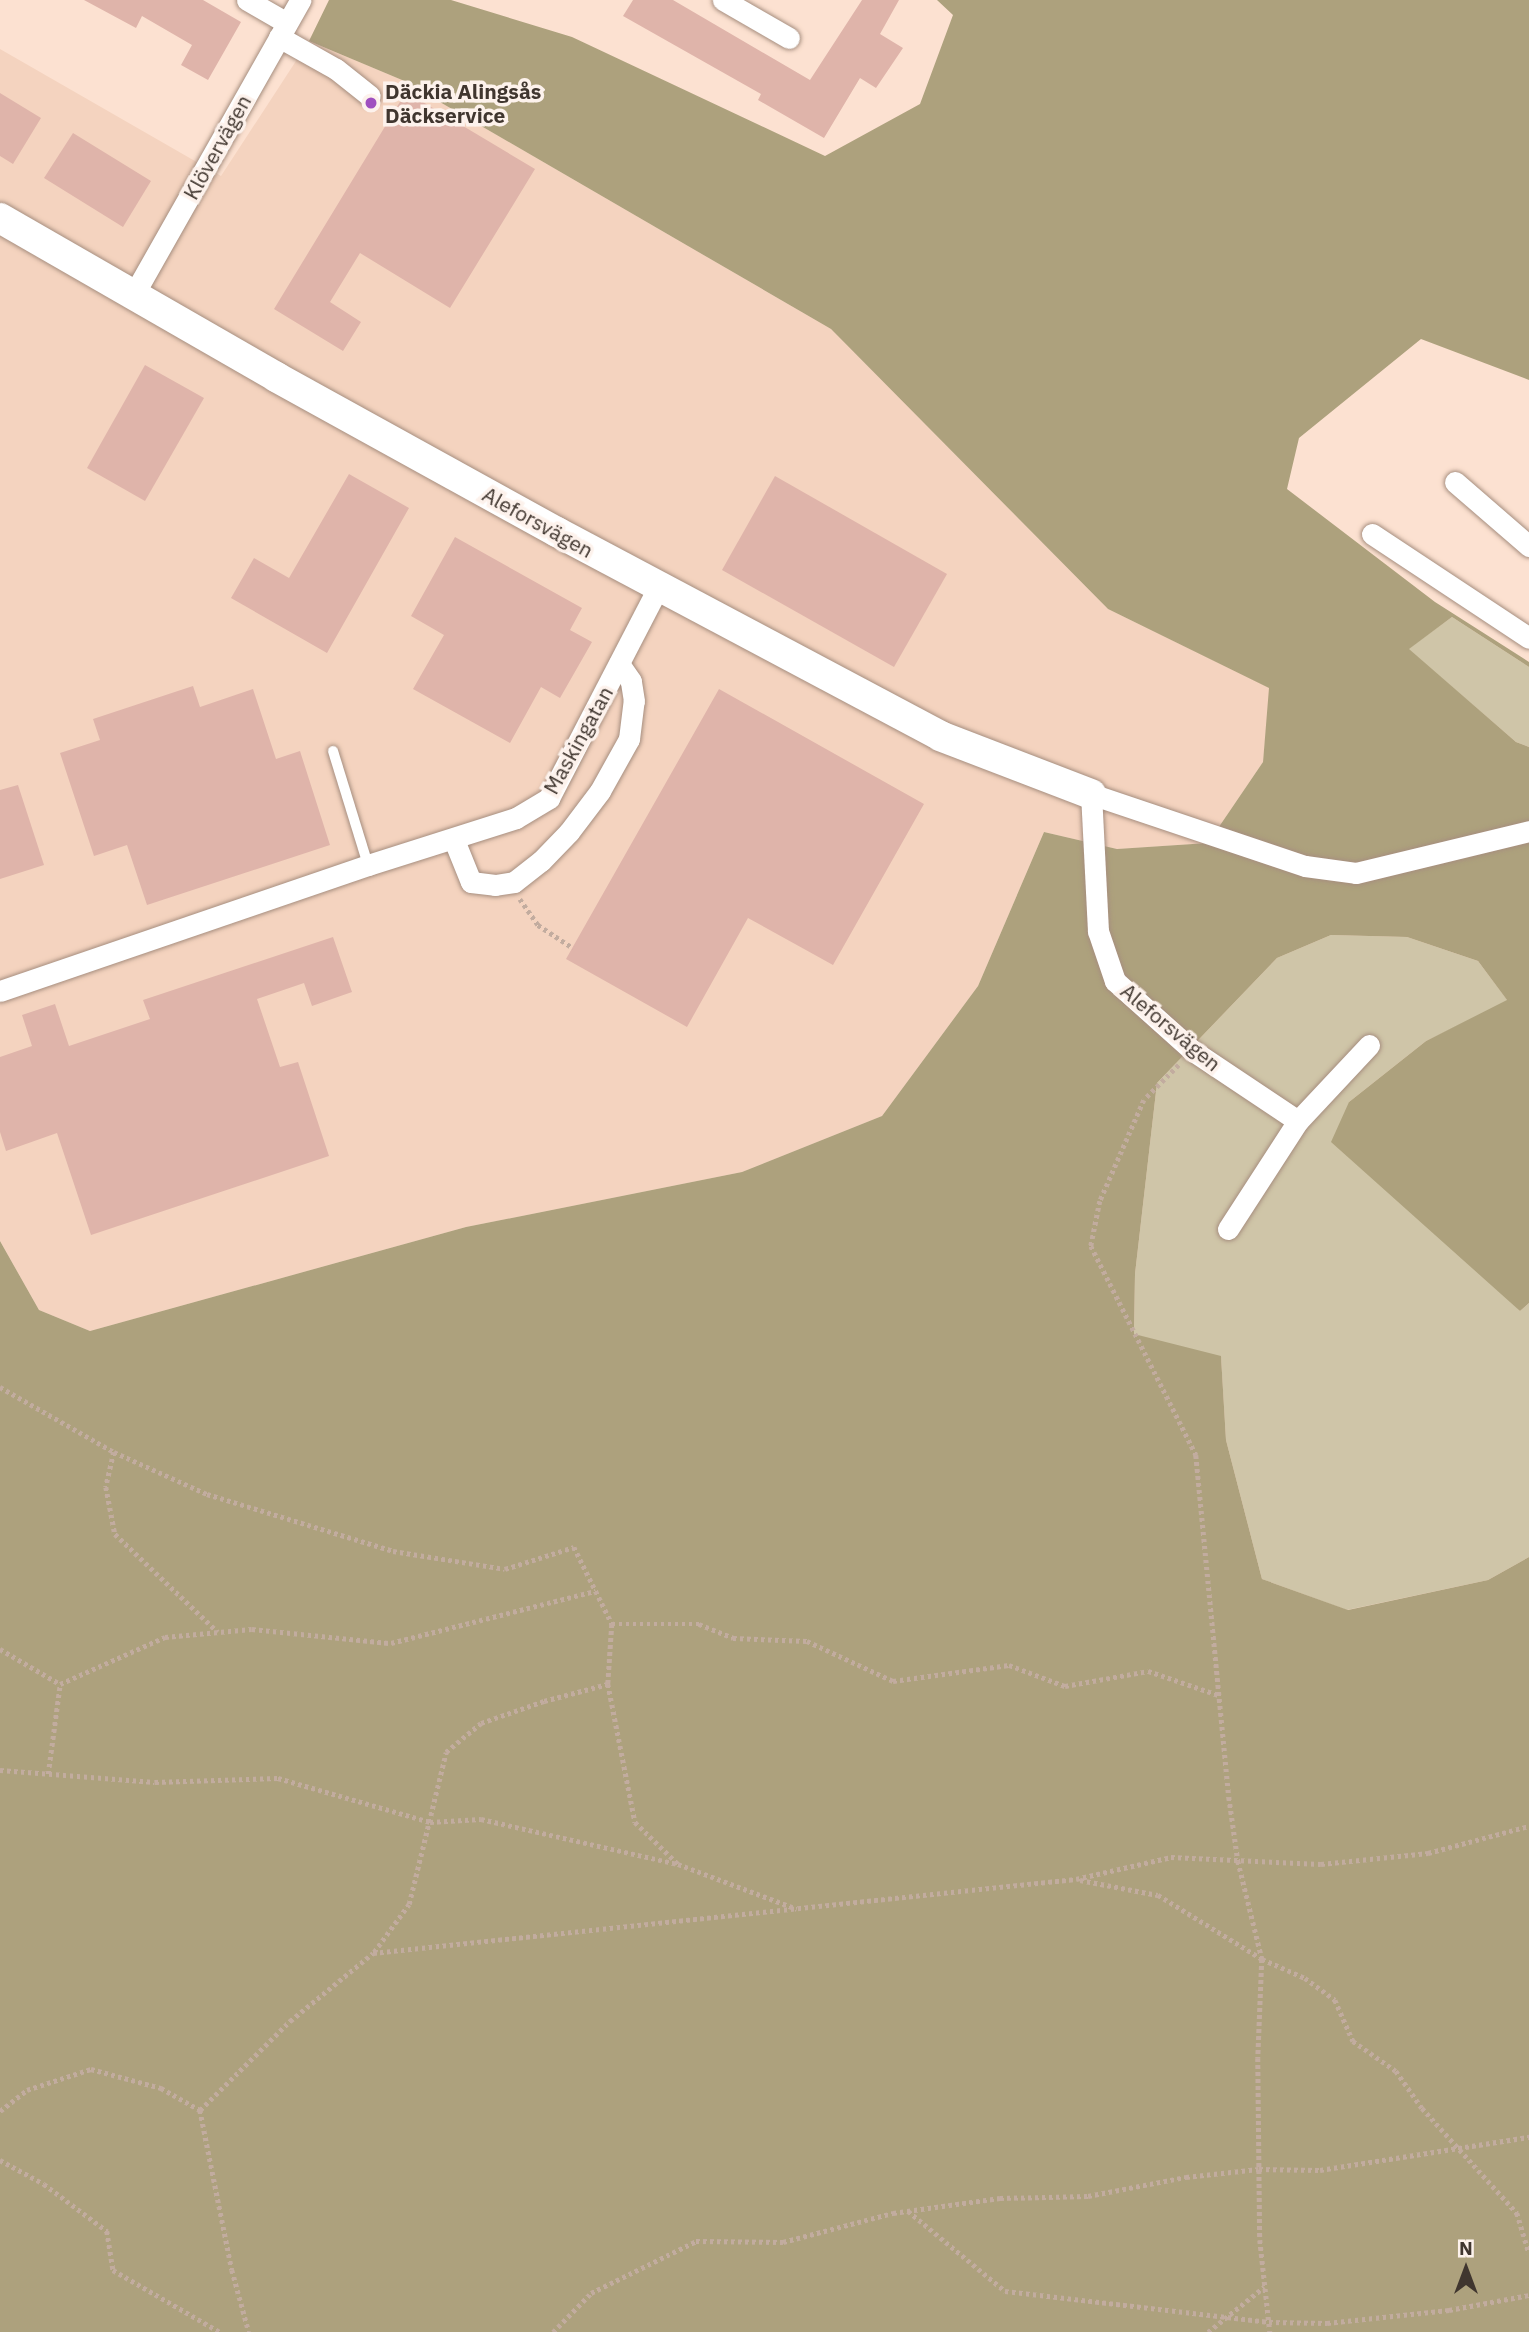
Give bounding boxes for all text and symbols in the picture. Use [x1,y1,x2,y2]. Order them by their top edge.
place label: Däckia Alingsås Däckservice [385,78,541,128]
street label: Klövervägen [178,90,256,204]
marker: Däckia Alingsås Däckservice [363,95,379,111]
street label: Aleforsvägen [478,481,598,563]
street label: Maskingatan [538,682,618,798]
street label: Aleforsvägen [1116,978,1226,1076]
north arrow [1431,2234,1501,2304]
text: N [1459,2236,1473,2260]

